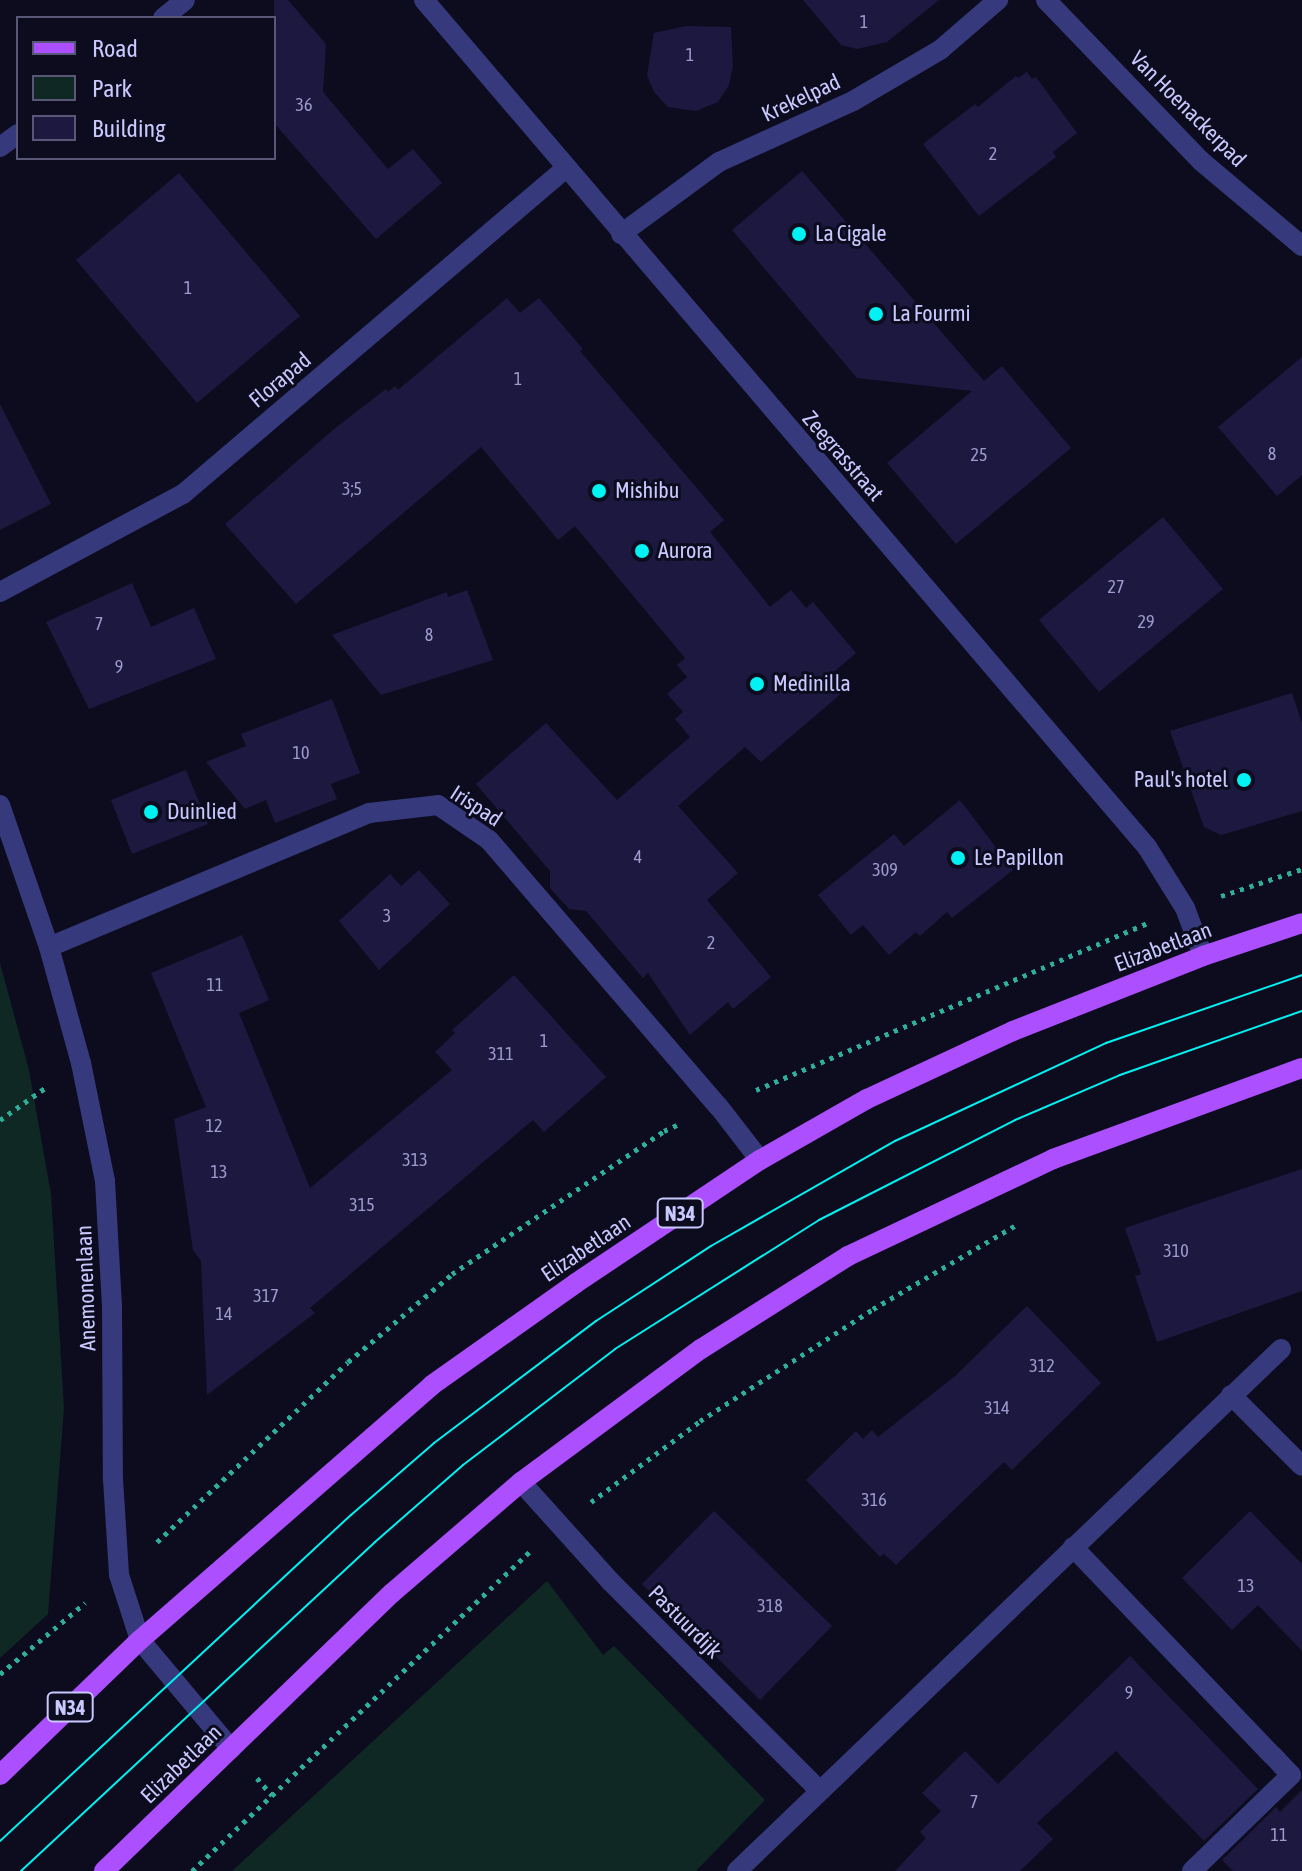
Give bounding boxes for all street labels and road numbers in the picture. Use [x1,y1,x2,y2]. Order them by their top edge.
street label: Van Hoenackerpad [1125,46,1251,172]
street label: Krekelpad [758,68,844,128]
street label: Florapad [244,347,316,413]
street label: Zeegrasstraat [797,406,889,506]
street label: Irispad [445,780,507,832]
street label: Elizabetlaan [1111,916,1215,978]
road number: N34 [656,1197,704,1229]
street label: Elizabetlaan [536,1209,636,1287]
street label: Anemonenlaan [71,1225,101,1351]
street label: Pastuurdijk [643,1580,727,1664]
road number: N34 [46,1691,94,1723]
street label: Elizabetlaan [135,1719,227,1809]

